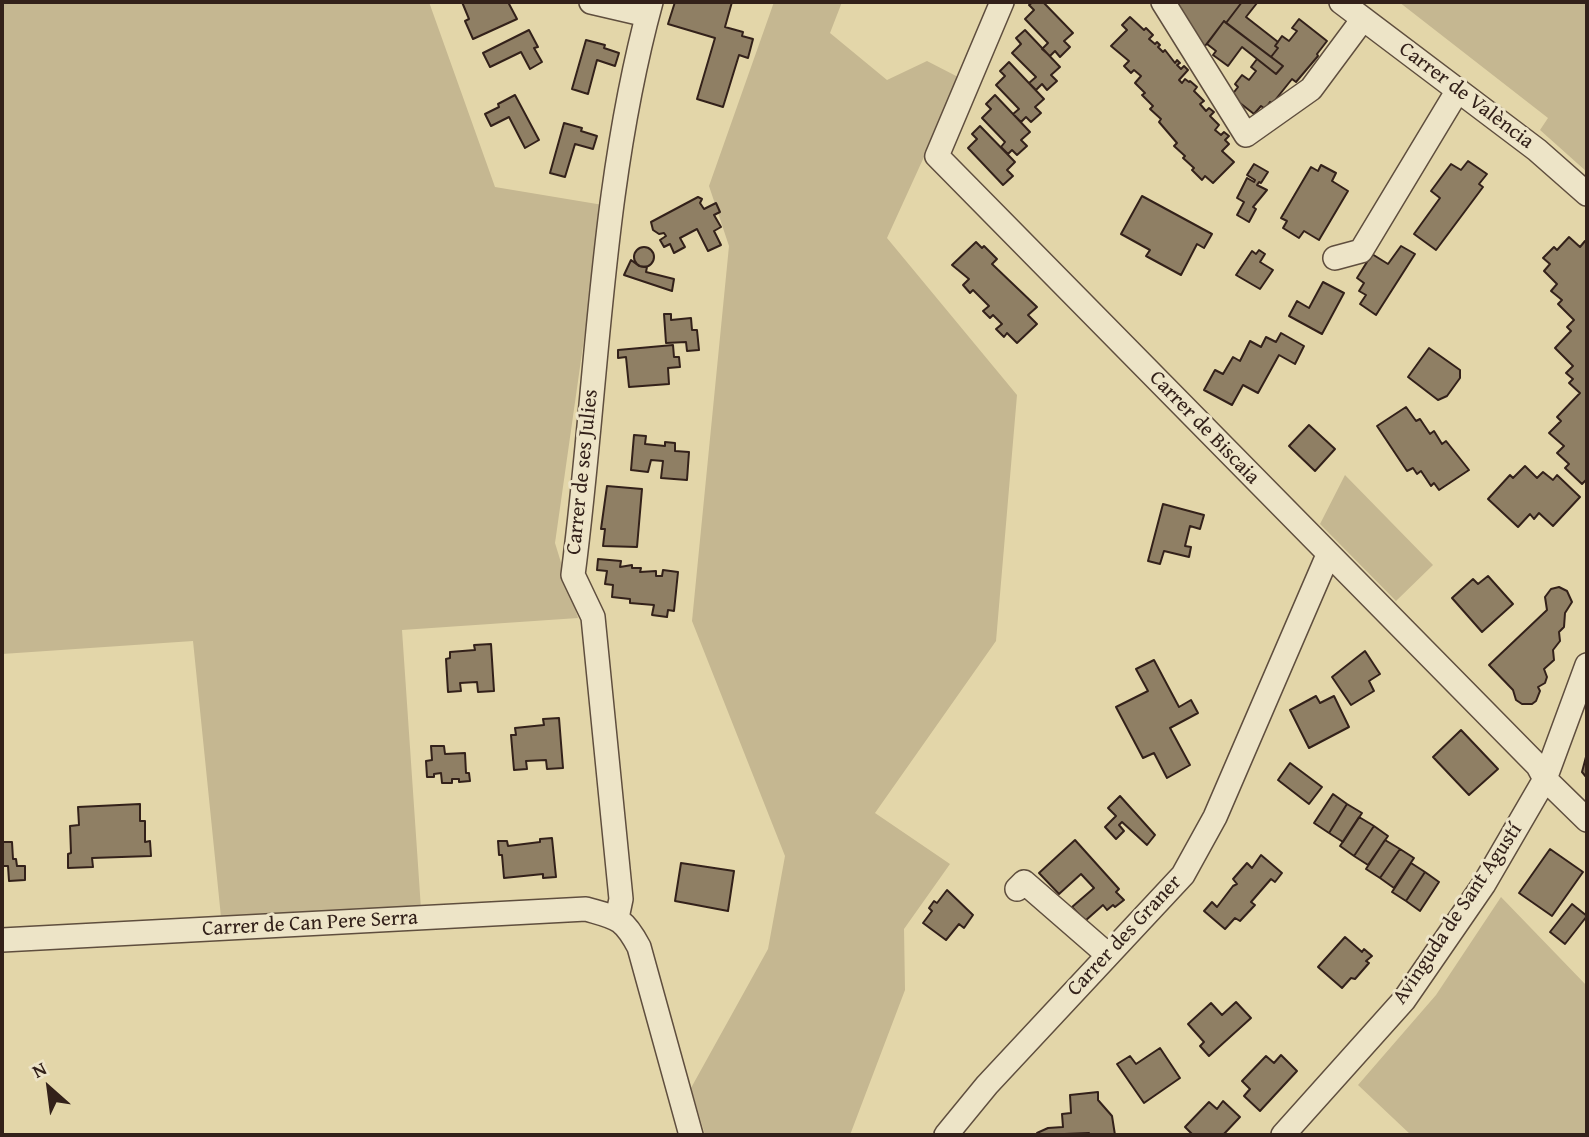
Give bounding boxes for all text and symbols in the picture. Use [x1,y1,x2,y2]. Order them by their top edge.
street label: Carrer de València [1394,37,1538,155]
street label: Carrer de Biscaia [1143,366,1265,490]
street label: Carrer de ses Julies [562,388,604,556]
street label: Avinguda de Sant Agustí [1388,819,1528,1009]
street label: Carrer des Graner [1062,870,1188,1002]
street label: Carrer de Can Pere Serra [201,906,419,942]
north arrow [14,1053,84,1123]
text: N [27,1054,51,1085]

